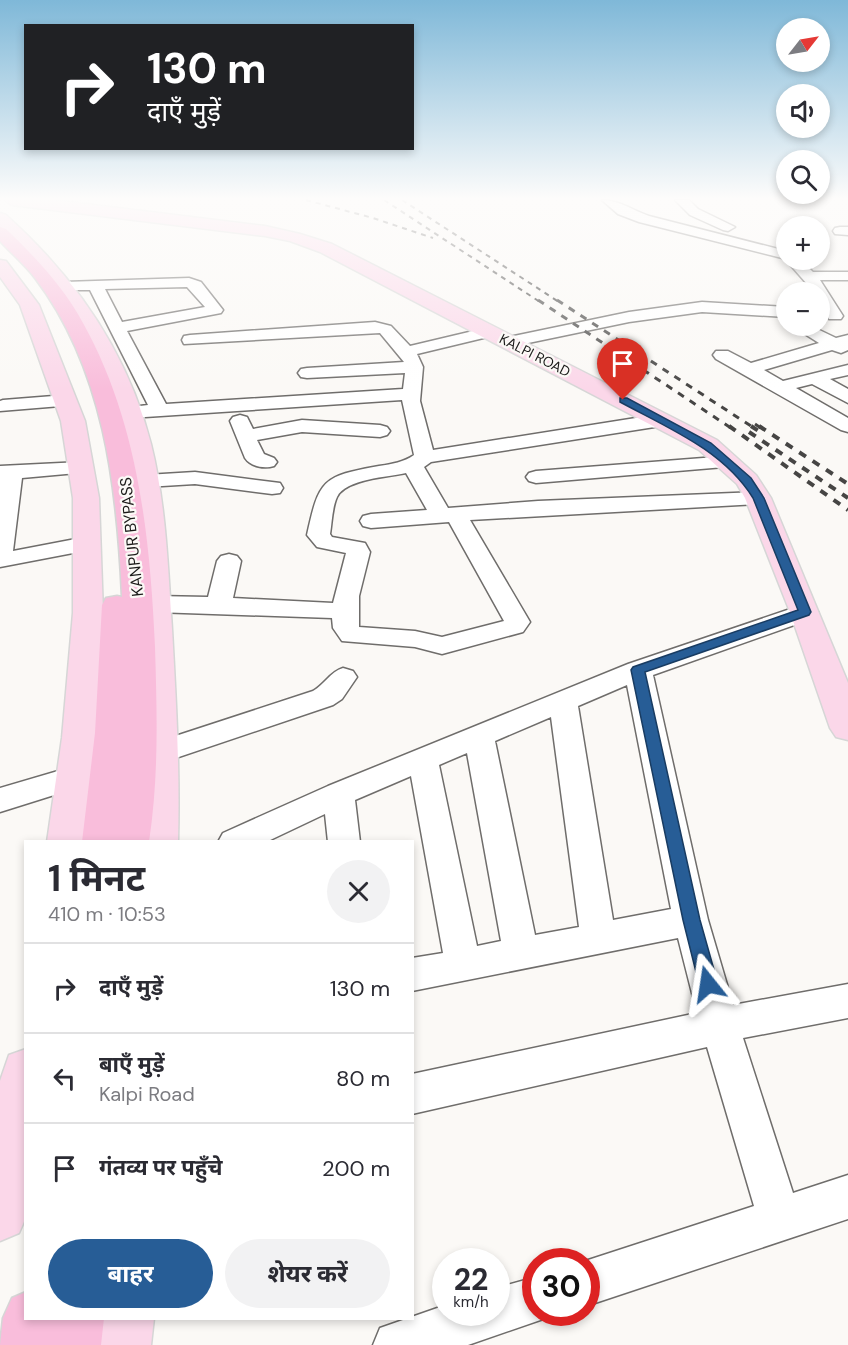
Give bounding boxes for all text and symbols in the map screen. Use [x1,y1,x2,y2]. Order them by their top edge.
north arrow [776,18,830,72]
map controls [776,18,830,336]
text: 130 m [147,41,267,96]
icon: right [48,48,126,126]
button: sound [776,84,830,138]
text: दाएँ मुड़ें [147,94,221,129]
button: search [776,150,830,204]
button: + [776,216,830,270]
button: − [776,282,830,336]
street label: KALPI ROAD [496,329,574,381]
pin [597,338,648,400]
icon: arrive [606,347,639,380]
street label: KANPUR BYPASS [115,476,148,598]
text: 1 मिनट [48,855,145,902]
button: close [327,860,390,923]
text: 410 m · 10:53 [48,901,166,927]
position arrow [676,952,740,1016]
icon: right [48,972,81,1005]
text: दाएँ मुड़ें [99,973,163,1002]
text: 130 m [330,974,390,1003]
text: बाएँ मुड़ें [99,1050,165,1079]
icon: left [48,1062,81,1095]
text: 80 m [336,1064,390,1093]
text: Kalpi Road [99,1081,195,1107]
icon: arrive [48,1152,81,1185]
text: गंतव्य पर पहुँचे [99,1153,222,1182]
text: 200 m [322,1154,390,1183]
button: बाहर [48,1239,213,1308]
button: शेयर करें [225,1239,390,1308]
speed limit sign: 30 [522,1248,600,1326]
text: 22 [454,1260,488,1299]
text: km/h [453,1292,489,1312]

